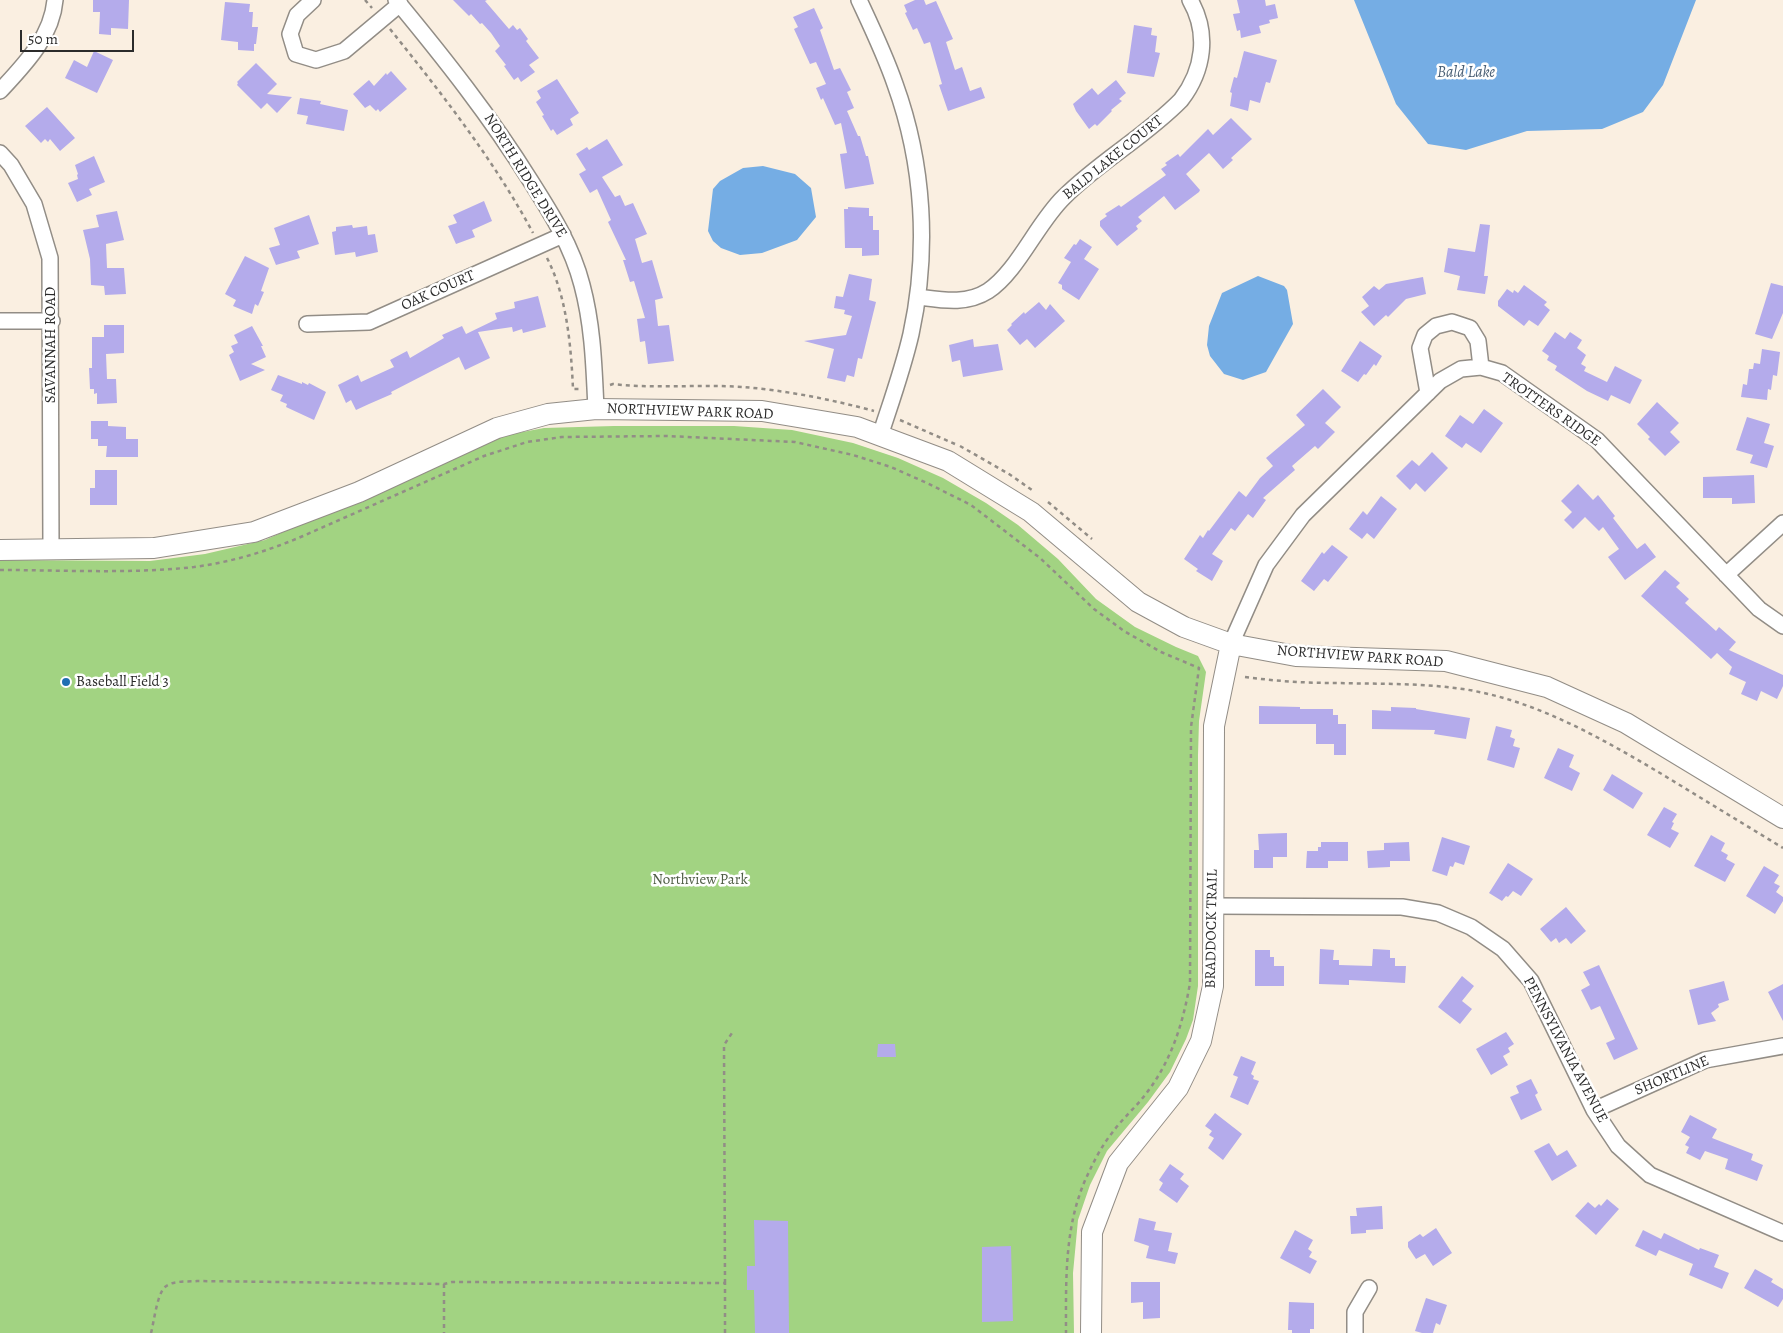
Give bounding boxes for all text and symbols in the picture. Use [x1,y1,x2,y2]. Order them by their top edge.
scale bar [22,20,136,52]
text: 50 m [28,29,58,49]
water label: Bald Lake [1437,63,1495,83]
street label: NORTH RIDGE DRIVE [480,111,570,241]
street label: BALD LAKE COURT [1059,112,1167,204]
street label: OAK COURT [398,267,478,315]
street label: SAVANNAH ROAD [42,287,60,403]
street label: TROTTERS RIDGE [1498,369,1604,451]
street label: NORTHVIEW PARK ROAD [606,400,774,424]
street label: NORTHVIEW PARK ROAD [1276,642,1444,672]
place label: Baseball Field 3 [76,673,169,691]
marker: Baseball Field 3 [60,676,72,688]
street label: BRADDOCK TRAIL [1202,869,1222,989]
park label: Northview Park [652,871,748,889]
street label: PENNSYLVANIA AVENUE [1519,974,1611,1126]
street label: SHORTLINE [1632,1052,1712,1100]

